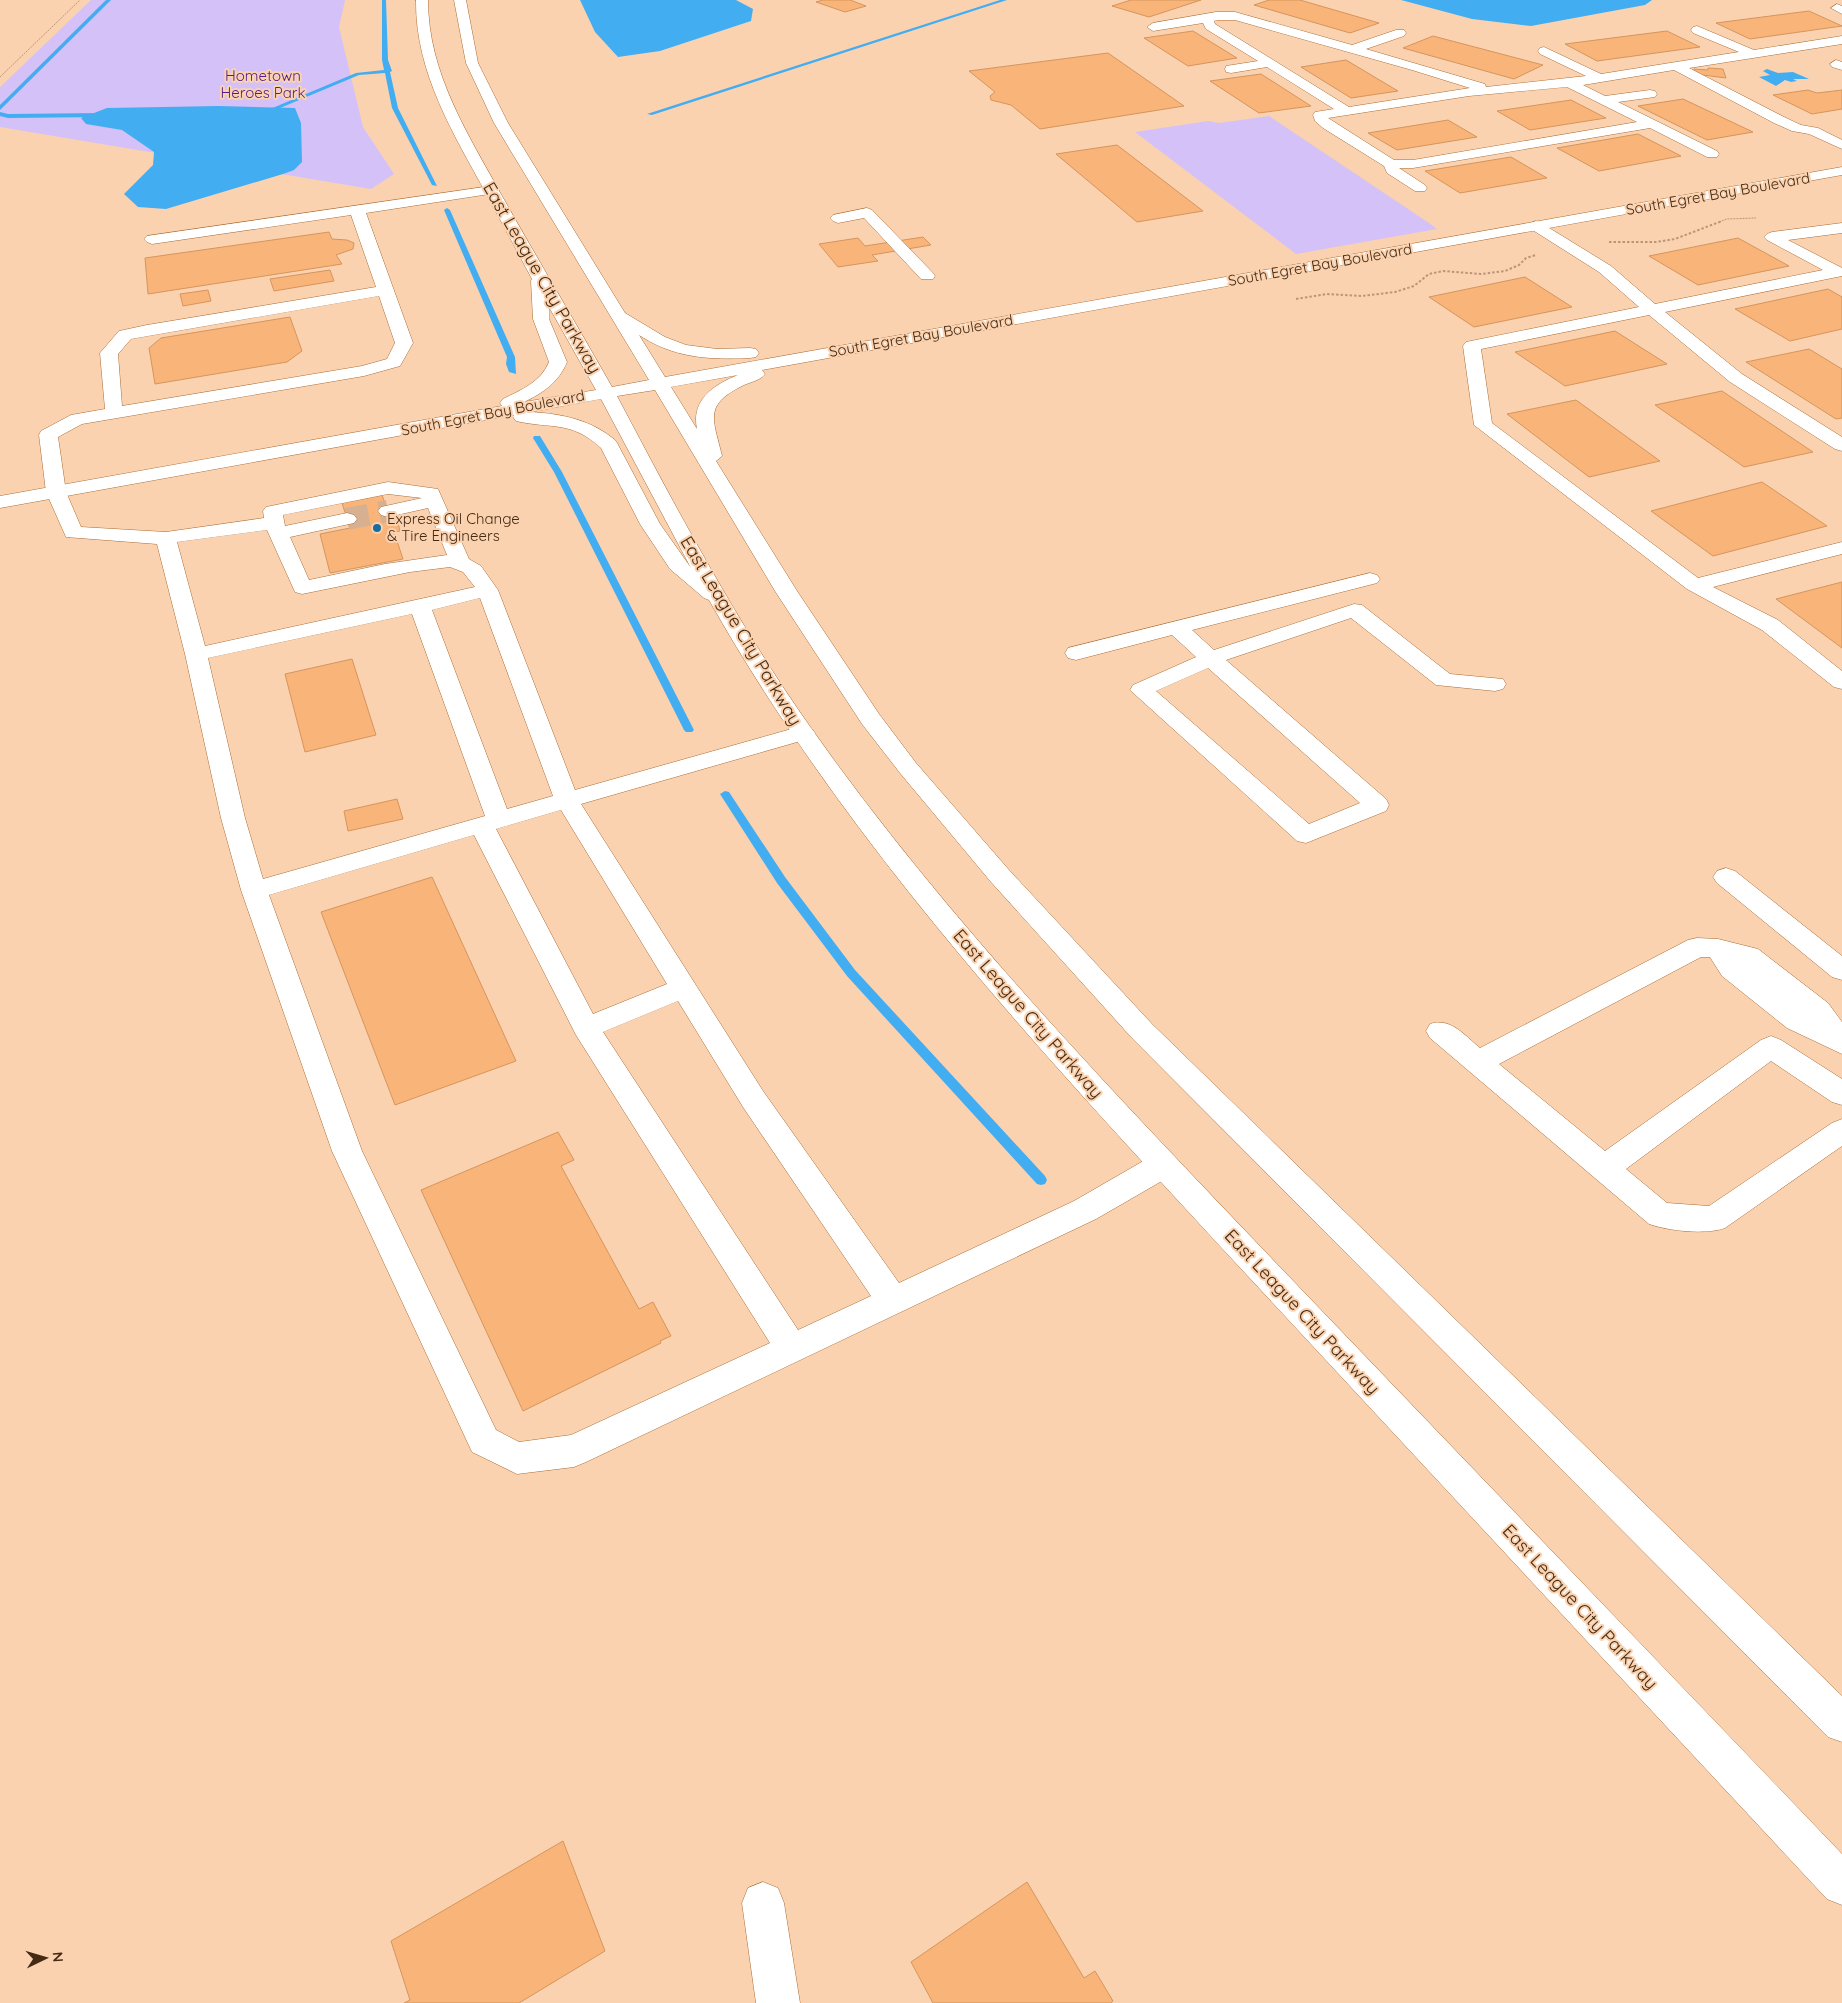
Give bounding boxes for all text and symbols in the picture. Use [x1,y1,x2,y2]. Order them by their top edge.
park label: Hometown Heroes Park [220,66,306,102]
street label: South Egret Bay Boulevard [1624,168,1811,219]
street label: East League City Parkway [478,178,607,378]
street label: South Egret Bay Boulevard [1226,239,1413,290]
street label: South Egret Bay Boulevard [827,310,1014,361]
street label: South Egret Bay Boulevard [400,385,586,440]
place label: Express Oil Change & Tire Engineers [387,509,520,545]
marker: Express Oil Change & Tire Engineers [371,522,383,534]
street label: East League City Parkway [676,532,807,730]
street label: East League City Parkway [948,924,1108,1103]
street label: East League City Parkway [1220,1224,1385,1399]
street label: East League City Parkway [1498,1519,1663,1694]
north arrow [20,1933,70,1983]
text: N [49,1951,67,1963]

